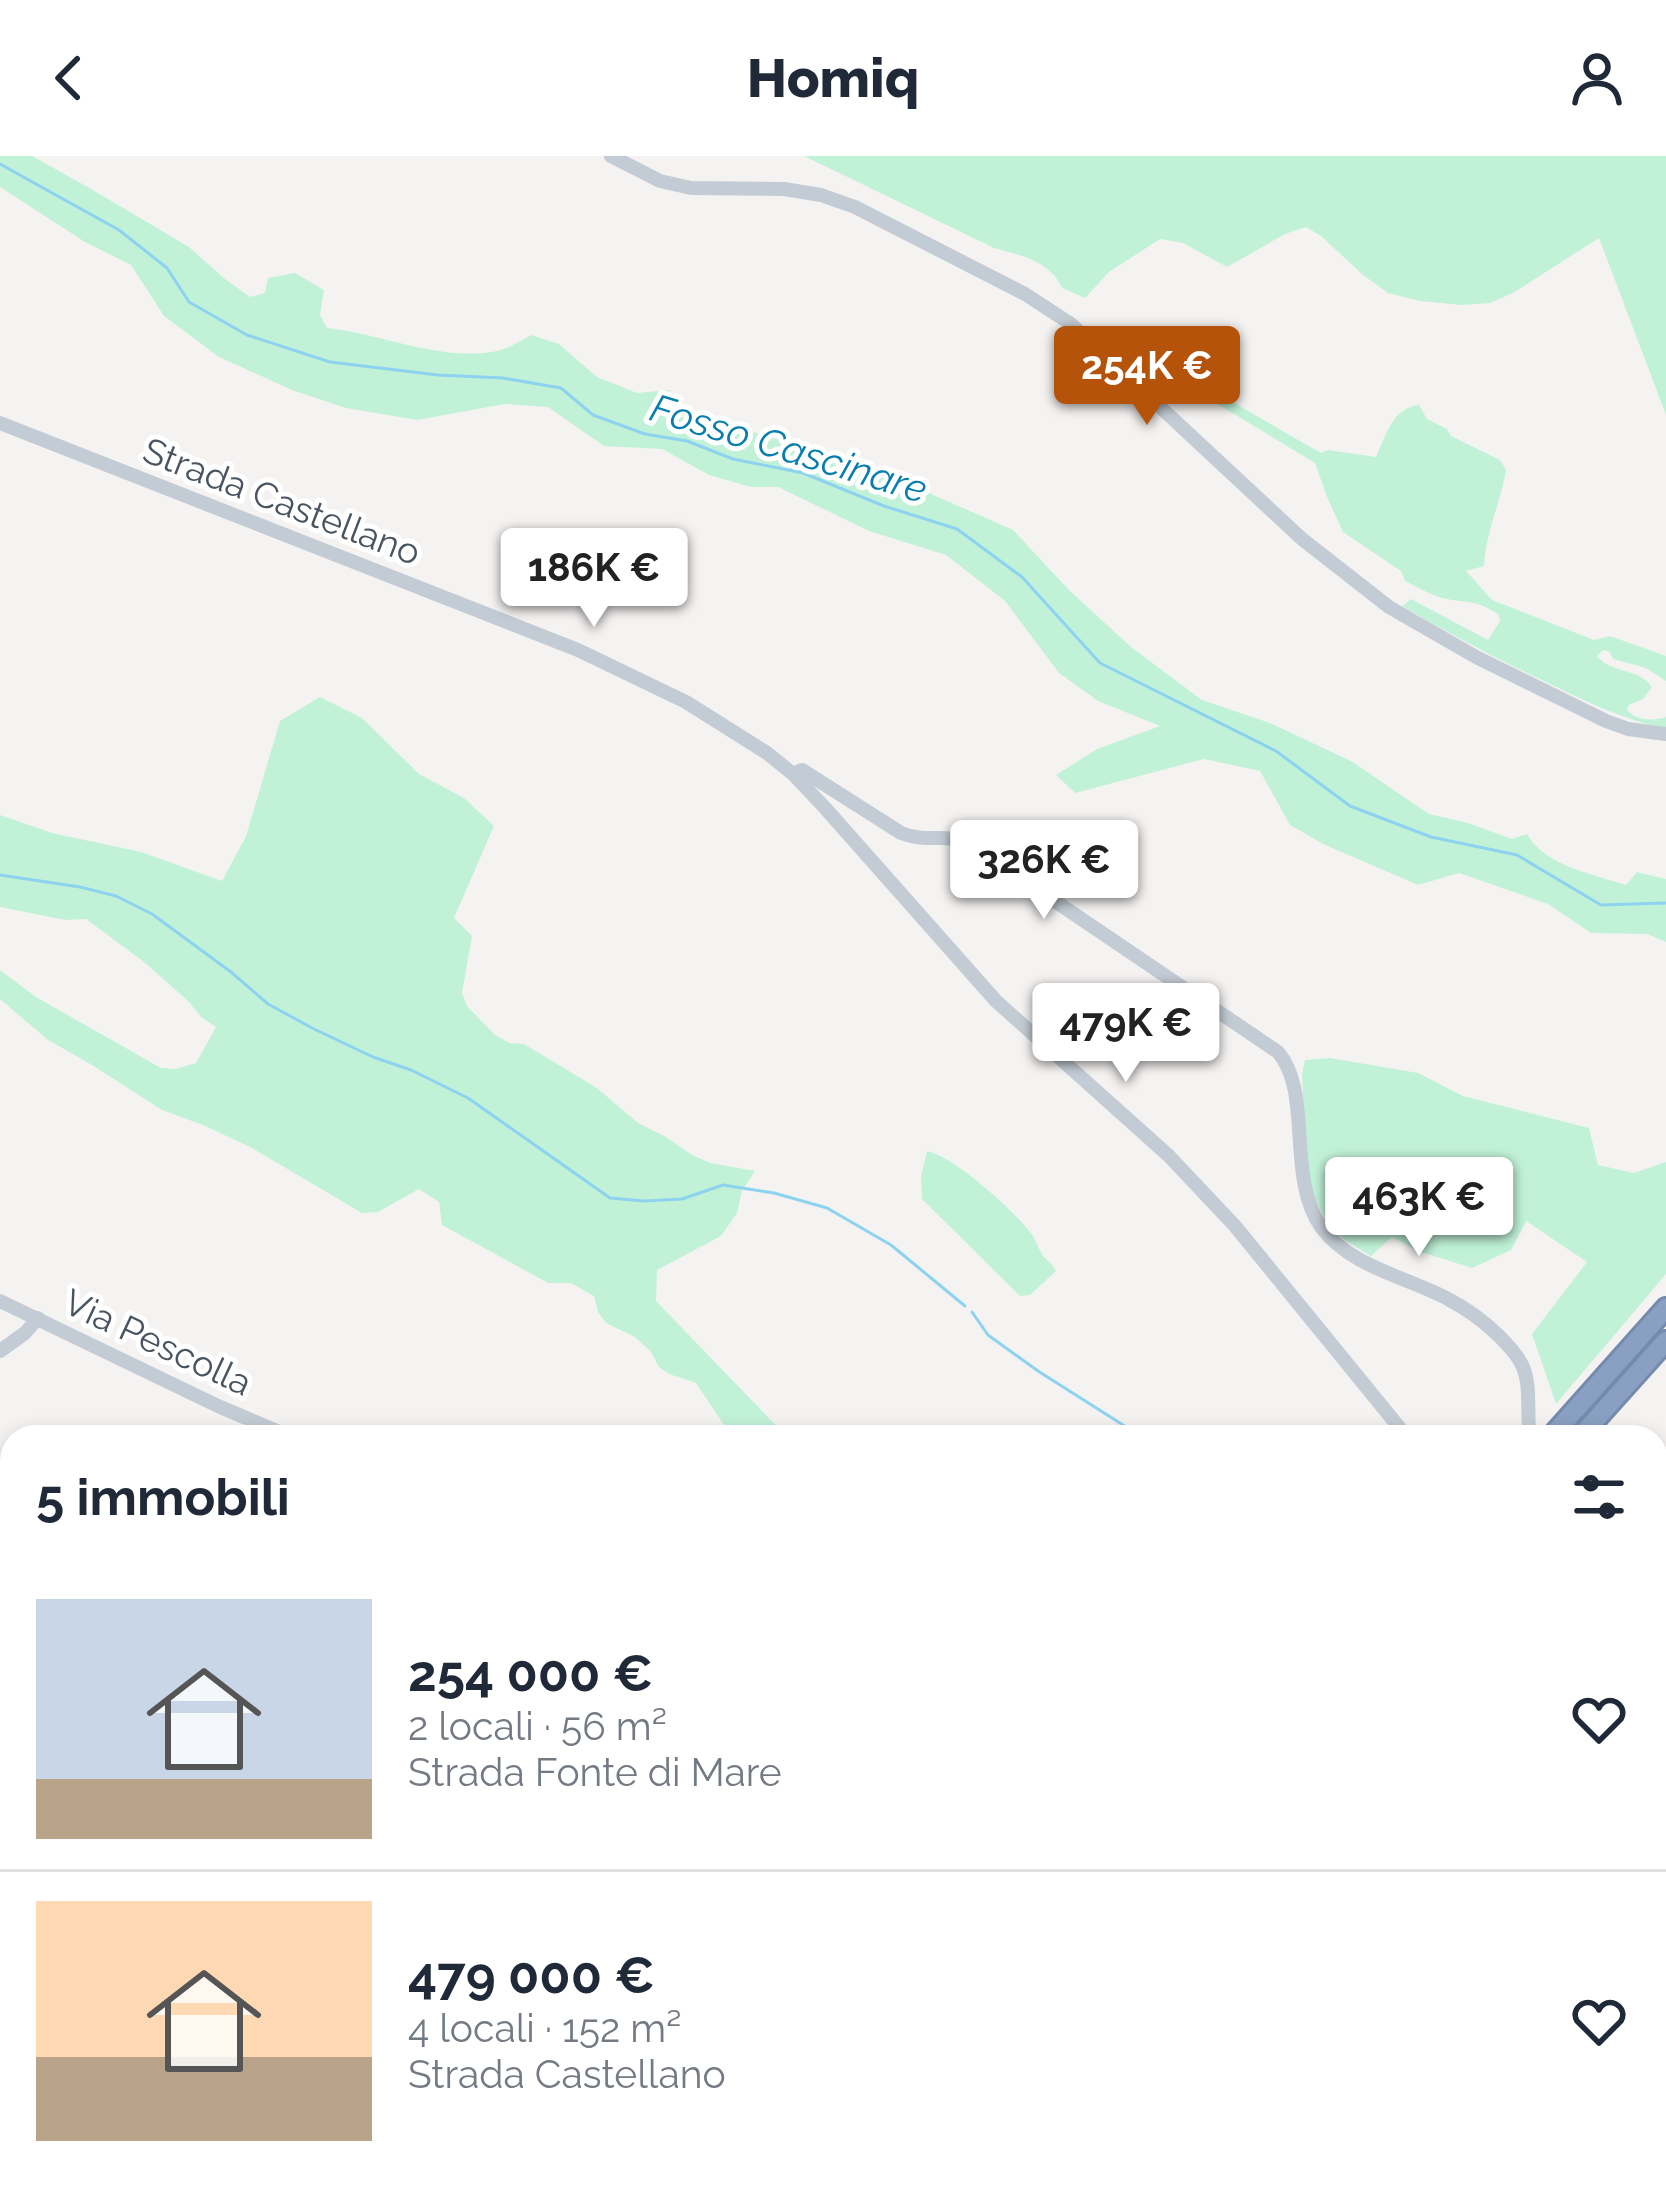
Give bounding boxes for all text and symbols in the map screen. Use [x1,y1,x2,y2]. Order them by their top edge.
icon: back [36,45,102,111]
icon: person [1564,45,1630,111]
text: Homiq [747,46,919,110]
pin: 254K € [1049,326,1245,428]
text: 254K € [1081,342,1213,388]
water label: Fosso Cascinare [645,384,933,512]
street label: Strada Castellano [138,429,426,573]
pin: 186K € [496,528,692,630]
text: 186K € [528,544,660,590]
pin: 326K € [946,820,1142,922]
text: 326K € [977,836,1111,882]
pin: 479K € [1028,983,1224,1085]
text: 479K € [1059,999,1193,1045]
pin: 463K € [1321,1157,1517,1259]
text: 463K € [1352,1173,1486,1219]
street label: Via Pescolla [58,1280,258,1404]
icon: filters [1566,1464,1632,1530]
text: 5 immobili [36,1467,290,1527]
text: 254 000 € [408,1643,653,1703]
icon: home [132,1647,276,1791]
icon: heart [1566,1686,1632,1752]
text: 2 locali · 56 m² [408,1703,667,1749]
text: Strada Fonte di Mare [408,1749,782,1795]
text: 479 000 € [408,1945,655,2005]
icon: home [132,1949,276,2093]
icon: heart [1566,1988,1632,2054]
text: 4 locali · 152 m² [408,2005,681,2051]
text: Strada Castellano [408,2051,726,2097]

